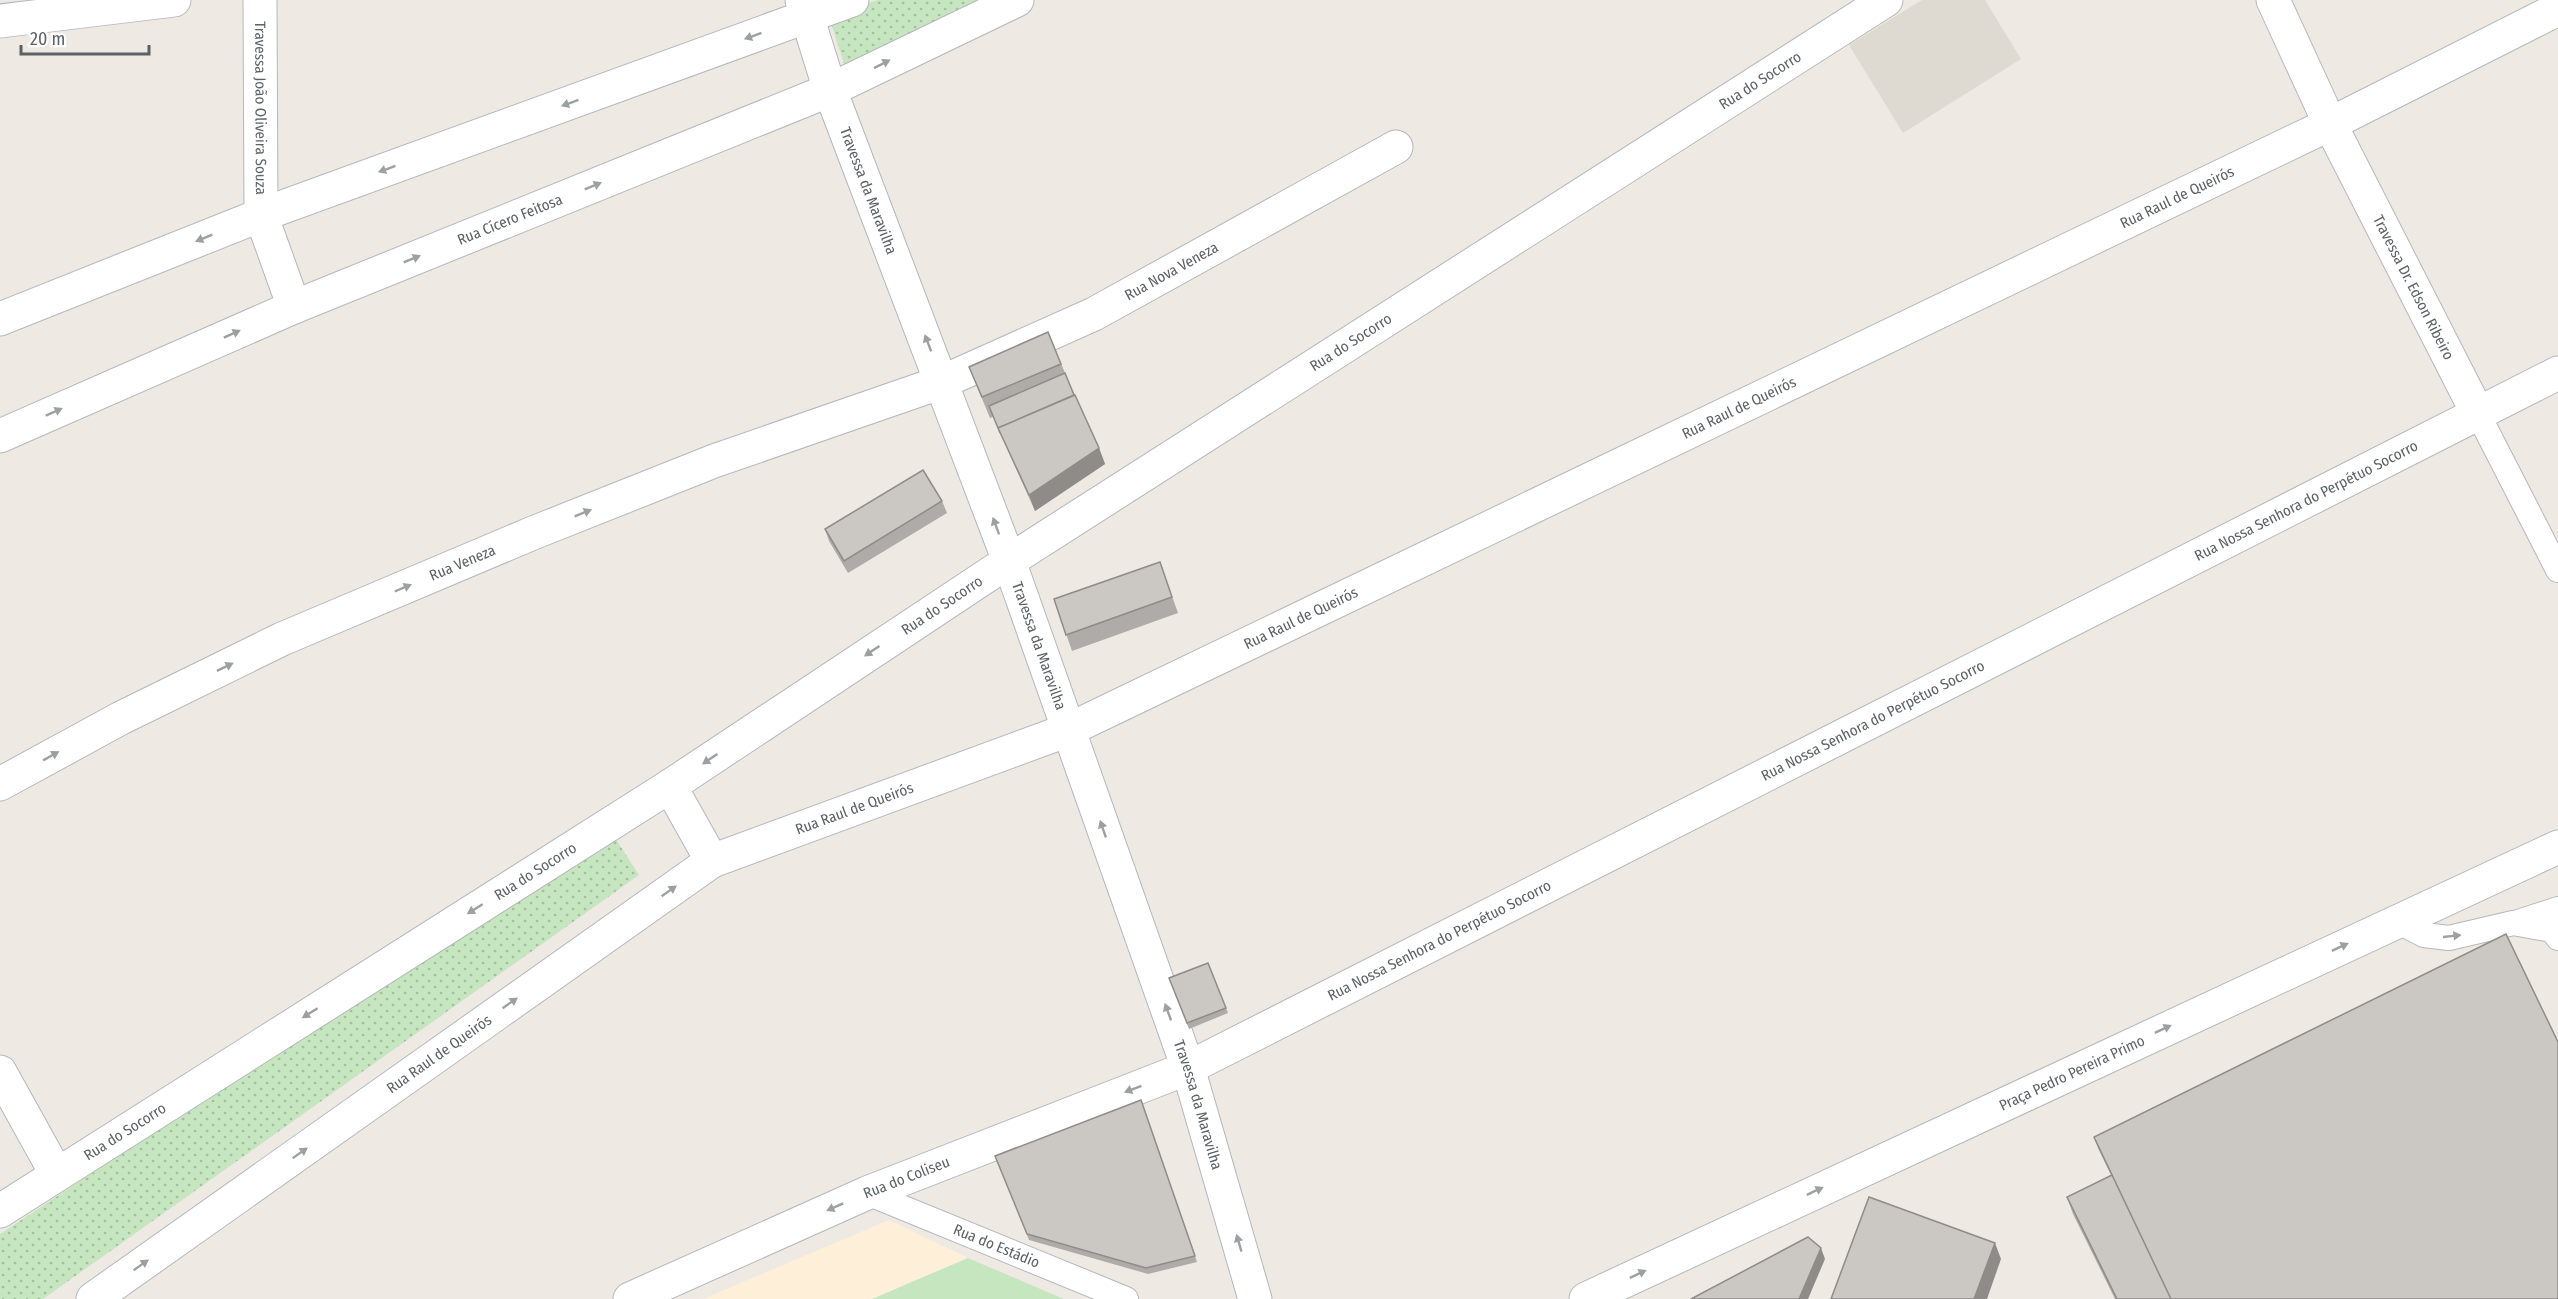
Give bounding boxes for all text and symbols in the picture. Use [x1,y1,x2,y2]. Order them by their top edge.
scale bar [21,18,148,56]
street label: Travessa João Oliveira Souza [251,21,270,195]
text: 20 m [30,28,65,50]
one-way arrow [744,31,762,41]
street label: Rua do Socorro [1716,48,1805,113]
one-way arrow [874,59,891,68]
one-way arrow [561,98,579,108]
street label: Travessa da Maravilha [836,125,901,257]
street label: Rua Raul de Queirós [2117,162,2237,232]
one-way arrow [377,165,395,175]
one-way arrow [584,181,602,190]
street label: Rua Cícero Feitosa [455,190,565,249]
street label: Travessa Dr. Edson Ribeiro [2369,212,2458,363]
one-way arrow [195,234,213,243]
street label: Rua Nova Veneza [1121,238,1221,304]
one-way arrow [403,254,421,263]
street label: Rua do Socorro [1306,309,1395,375]
one-way arrow [224,329,242,339]
one-way arrow [922,334,932,352]
street label: Rua Raul de Queirós [1679,373,1799,443]
one-way arrow [45,407,63,417]
street label: Rua Nossa Senhora do Perpétuo Socorro [2192,437,2421,565]
one-way arrow [574,508,592,517]
one-way arrow [990,517,1000,535]
street label: Rua Veneza [427,541,498,585]
street label: Rua do Socorro [898,572,986,639]
street label: Travessa da Maravilha [1008,579,1070,712]
one-way arrow [394,583,412,592]
street label: Rua Raul de Queirós [1241,583,1361,653]
one-way arrow [865,645,881,657]
street label: Rua Nossa Senhora do Perpétuo Socorro [1758,656,1988,785]
one-way arrow [216,663,233,672]
one-way arrow [43,751,60,761]
one-way arrow [702,753,718,764]
street label: Rua Raul de Queirós [793,779,916,839]
one-way arrow [1098,819,1108,837]
street label: Rua do Socorro [491,839,580,904]
street label: Rua Nossa Senhora do Perpétuo Socorro [1325,876,1554,1005]
one-way arrow [661,885,677,897]
one-way arrow [467,903,483,914]
one-way arrow [2442,931,2461,941]
one-way arrow [2332,943,2349,952]
one-way arrow [502,997,518,1009]
one-way arrow [1163,1003,1173,1021]
one-way arrow [302,1007,318,1018]
street label: Rua Raul de Queirós [383,1011,495,1097]
one-way arrow [2155,1025,2172,1034]
street label: Praça Pedro Pereira Primo [1996,1031,2148,1115]
street label: Travessa da Maravilha [1170,1038,1226,1172]
one-way arrow [1124,1085,1142,1094]
street label: Rua do Socorro [81,1099,169,1164]
one-way arrow [292,1147,307,1159]
street label: Rua do Coliseu [861,1153,952,1203]
one-way arrow [1806,1186,1824,1196]
one-way arrow [825,1202,843,1212]
street label: Rua do Estádio [951,1220,1042,1272]
one-way arrow [1234,1234,1243,1252]
one-way arrow [132,1259,148,1271]
one-way arrow [1630,1269,1648,1279]

